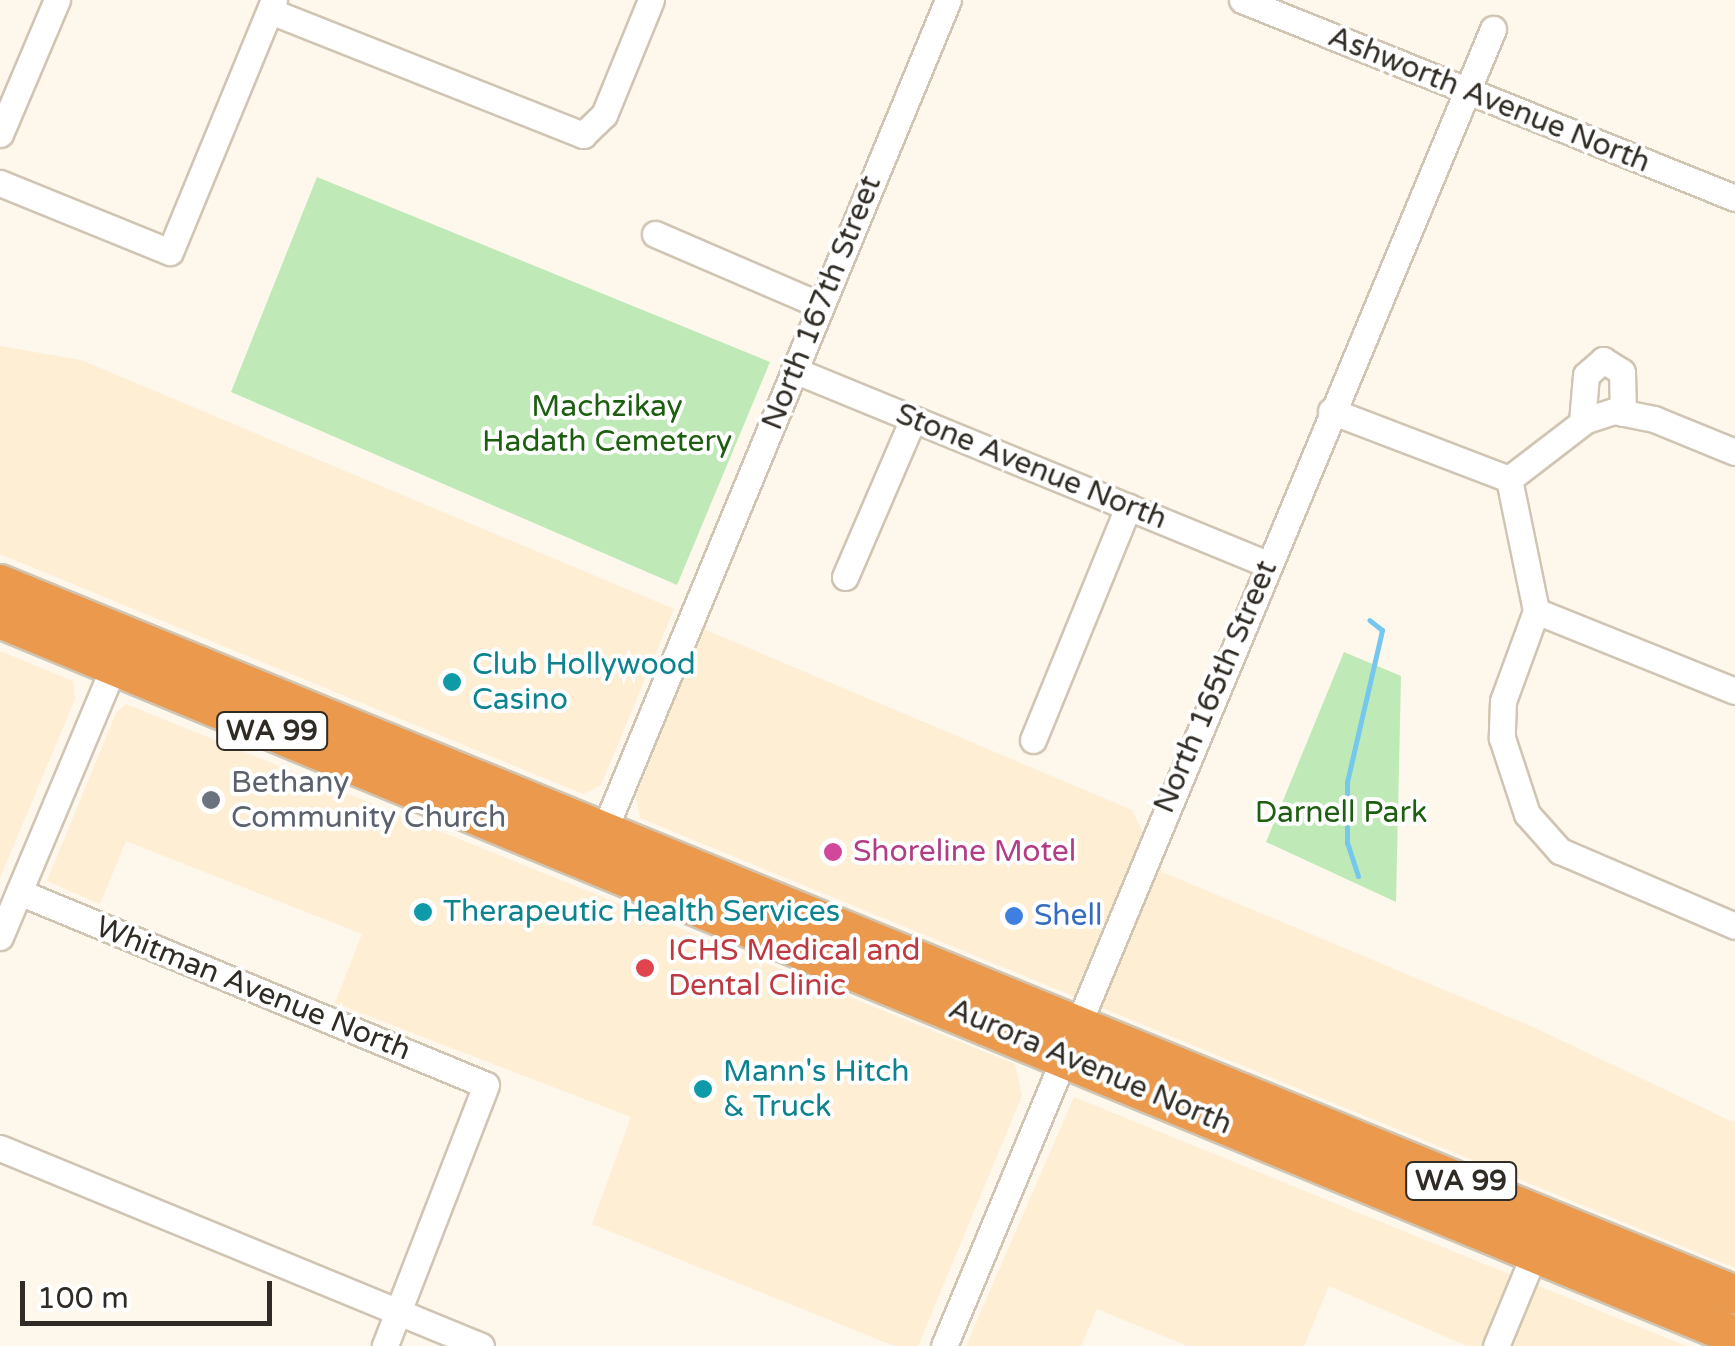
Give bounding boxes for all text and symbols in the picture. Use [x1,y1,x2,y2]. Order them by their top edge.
street label: Ashworth Avenue North [1323,19,1655,181]
street label: North 167th Street [755,171,889,435]
park label: Machzikay Hadath Cemetery [482,389,732,460]
street label: Stone Avenue North [890,396,1172,538]
street label: North 165th Street [1147,555,1285,819]
place label: Club Hollywood Casino [472,647,696,718]
marker: Club Hollywood Casino [441,671,463,693]
road number: WA 99 [214,708,330,754]
place label: Bethany Community Church [231,765,506,836]
marker: Bethany Community Church [200,789,222,811]
park label: Darnell Park [1255,795,1427,831]
place label: Shoreline Motel [853,834,1076,870]
marker: Shoreline Motel [822,841,844,863]
place label: Therapeutic Health Services [443,894,840,930]
place label: Shell [1034,898,1102,934]
marker: Therapeutic Health Services [412,901,434,923]
marker: Shell [1003,905,1025,927]
street label: Whitman Avenue North [90,909,416,1069]
place label: ICHS Medical and Dental Clinic [668,933,920,1004]
marker: ICHS Medical and Dental Clinic [632,955,658,981]
street label: Aurora Avenue North [943,991,1237,1143]
place label: Mann's Hitch & Truck [723,1054,910,1124]
marker: Mann's Hitch & Truck [692,1078,714,1100]
road number: WA 99 [1404,1158,1518,1204]
scale bar [25,1261,278,1323]
text: 100 m [37,1280,129,1317]

